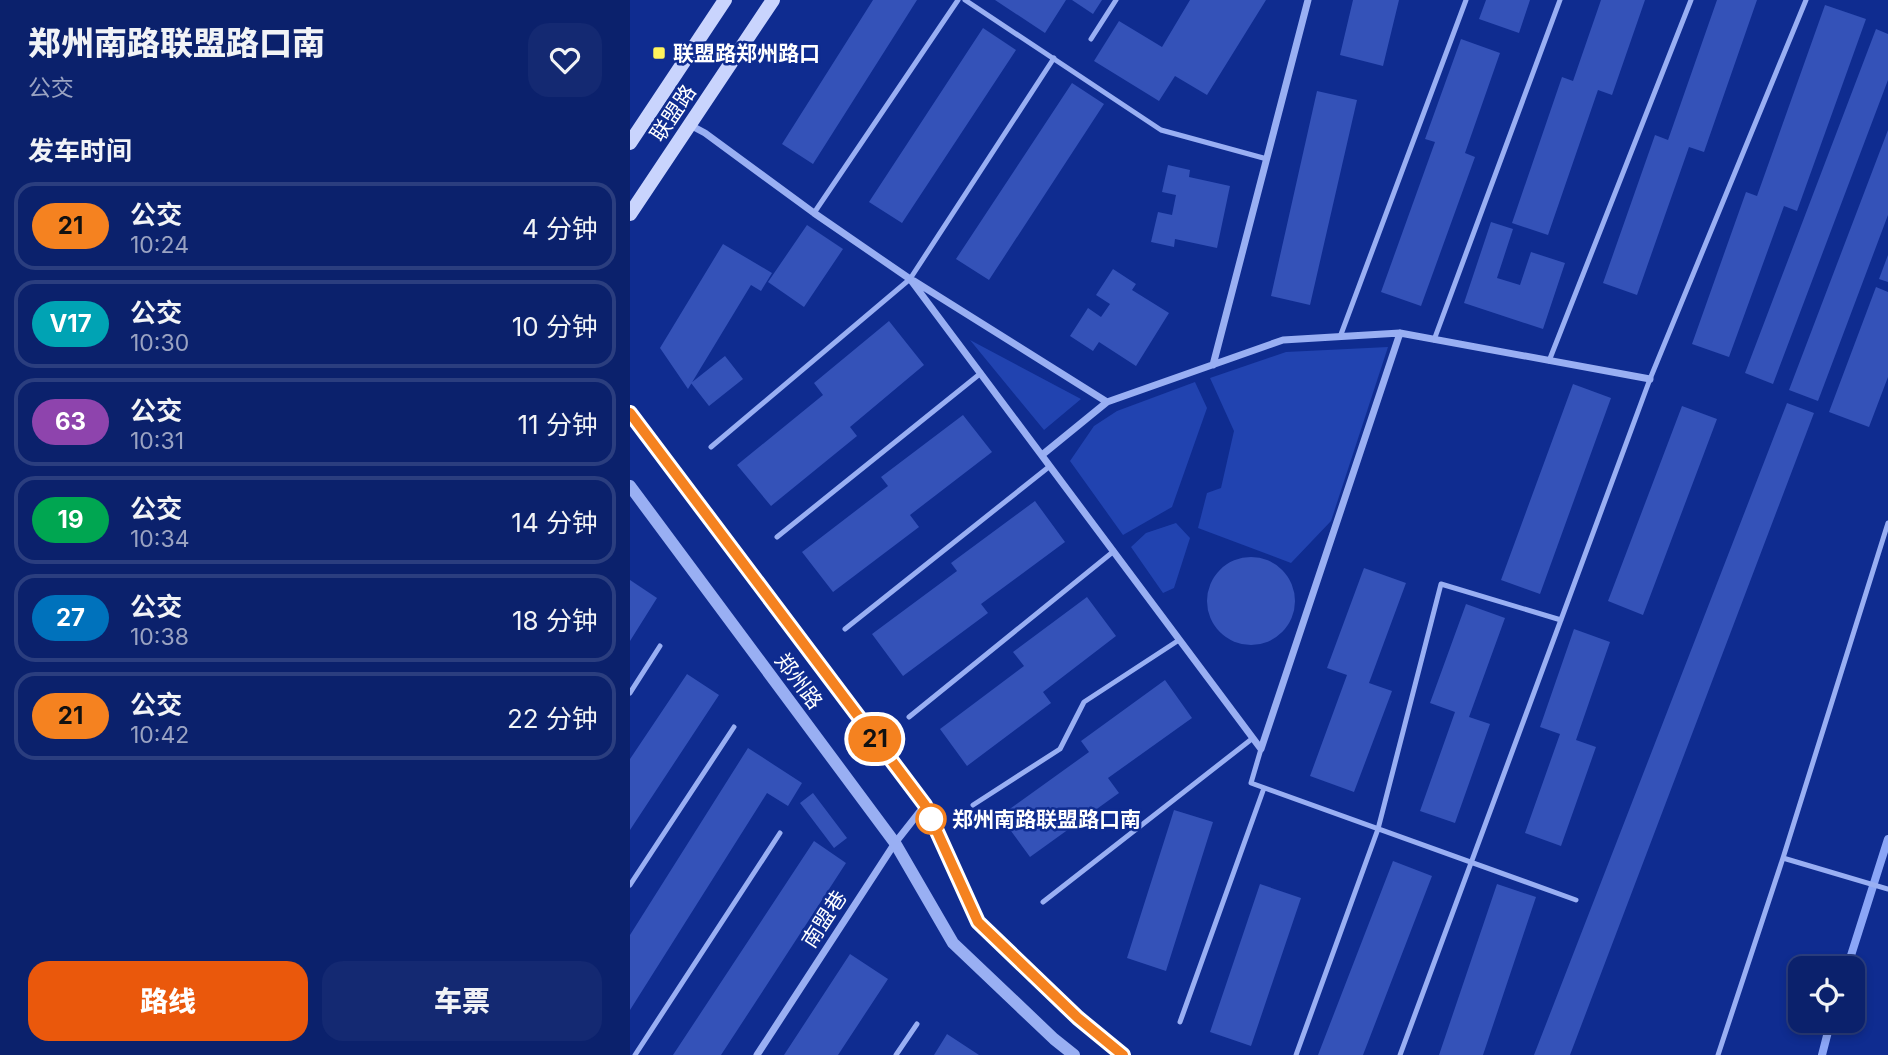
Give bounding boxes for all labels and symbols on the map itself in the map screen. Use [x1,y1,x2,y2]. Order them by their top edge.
place label: 联盟路郑州路口 [673,41,820,66]
marker: 联盟路郑州路口 [651,45,667,61]
street label: 联盟路 [645,80,701,146]
street label: 郑州路 [770,648,828,714]
line badge: 21 [844,716,906,762]
marker: 郑州南路联盟路口南 [916,804,946,834]
place label: 郑州南路联盟路口南 [952,807,1141,832]
street label: 南盟巷 [796,886,852,952]

